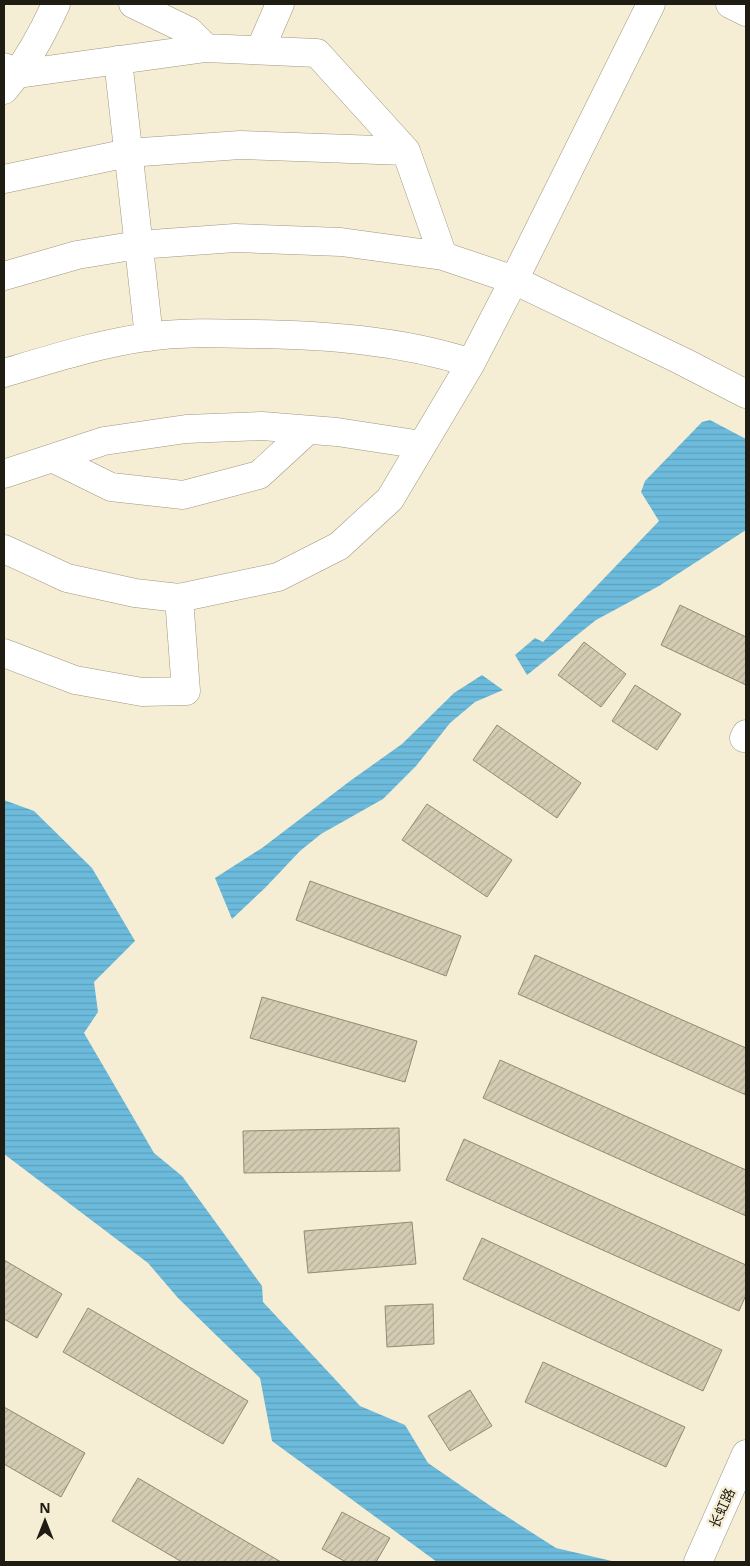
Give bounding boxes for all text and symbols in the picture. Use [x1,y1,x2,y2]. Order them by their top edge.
street label: 长虹路 [704,1485,739,1531]
north arrow [20,1496,70,1546]
text: N [39,1498,51,1517]

